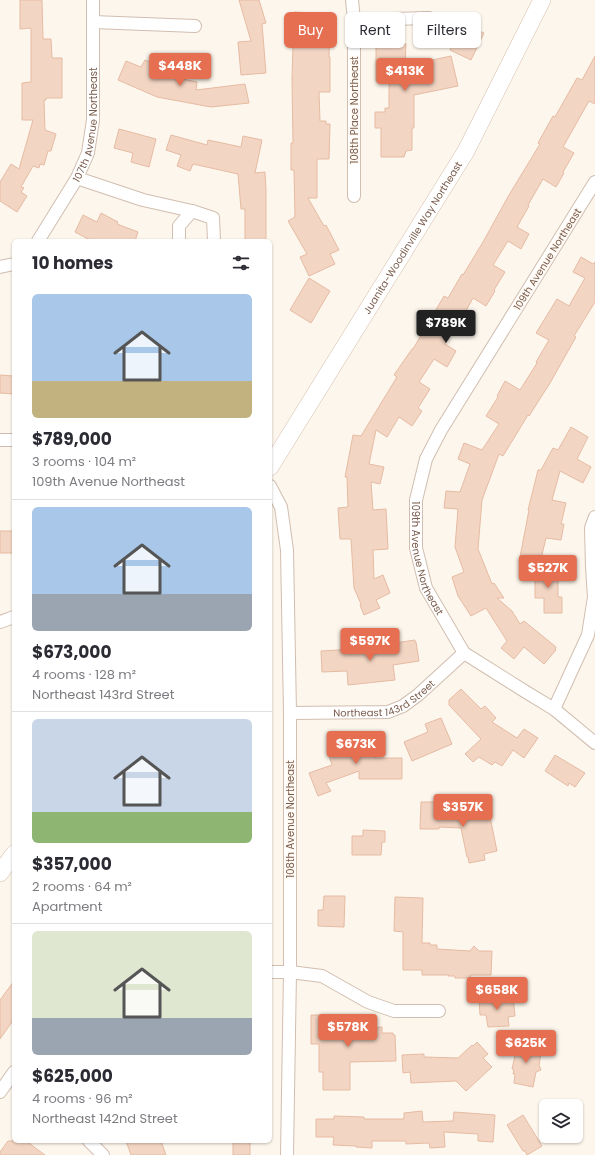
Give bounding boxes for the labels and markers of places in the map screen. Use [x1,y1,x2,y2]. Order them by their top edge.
pin: $448K [152,53,208,87]
pin: $413K [377,58,433,92]
pin: $789K [418,310,474,344]
pin: $527K [520,555,576,589]
pin: $597K [342,628,398,662]
pin: $673K [328,731,384,765]
pin: $357K [435,794,491,828]
pin: $658K [469,977,525,1011]
pin: $578K [320,1014,376,1048]
pin: $625K [498,1030,554,1064]

